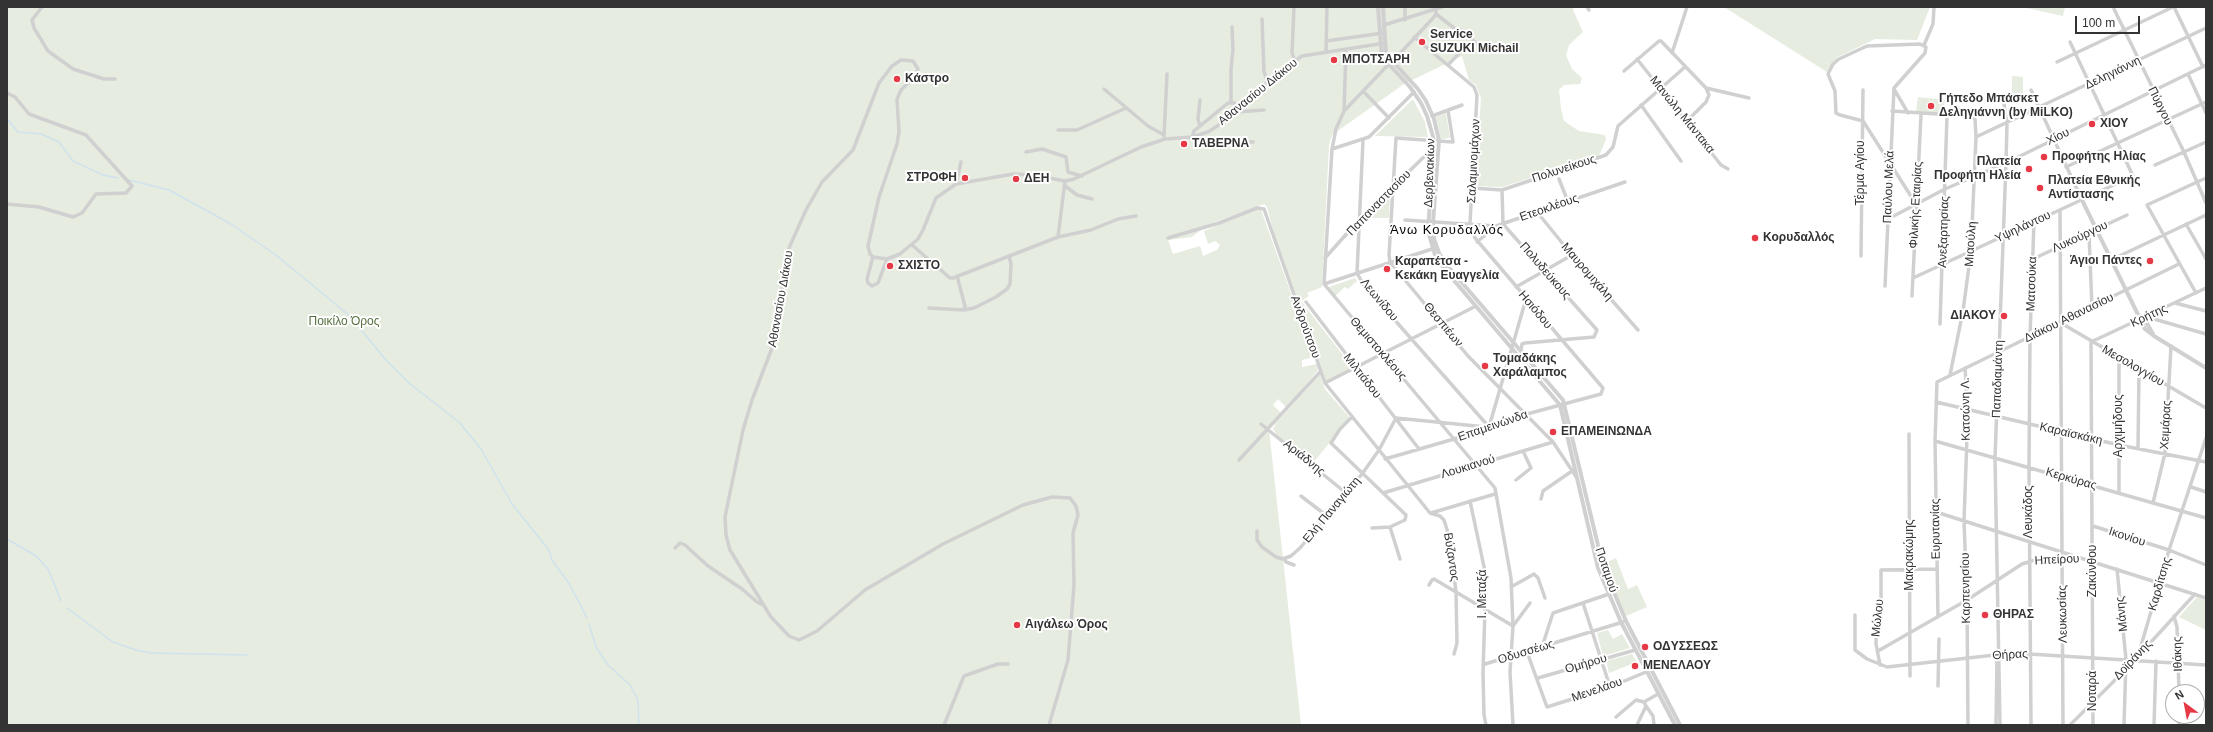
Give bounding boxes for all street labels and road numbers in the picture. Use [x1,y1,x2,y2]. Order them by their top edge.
street label: Δεληγιάννη [2083,53,2143,93]
street label: Αθανασίου Διάκου [1215,56,1301,128]
street label: Μανώλη Μάντακα [1646,73,1718,157]
street label: Πύργου [2144,84,2176,128]
street label: Σαλαμινομάχων [1465,118,1483,204]
street label: Χίου [2044,125,2072,149]
street label: Δερβενακίων [1422,138,1438,208]
street label: Τέρμα Αγίου [1854,140,1868,206]
street label: Παύλου Μελά [1881,150,1897,224]
street label: Πολυνείκους [1530,152,1598,186]
street label: Φιλικής Εταιρίας [1907,161,1925,249]
street label: Παπαναστασίου [1344,167,1414,239]
street label: Ετεοκλέους [1518,191,1580,225]
street label: Ανεξαρτησίας [1936,196,1952,268]
street label: Υψηλάντου [1993,208,2053,246]
street label: Λυκούργου [2050,218,2110,256]
street label: Μιαούλη [1962,221,1980,267]
street label: Πολυδεύκους [1516,240,1574,302]
street label: Μαυρομιχάλη [1558,240,1616,304]
street label: Αθανασίου Διάκου [765,250,797,348]
street label: Ματσούκα [2024,256,2040,312]
street label: Λεωνίδου [1357,276,1401,324]
street label: Ησιόδου [1515,288,1555,332]
street label: Διάκου Αθανασίου [2022,290,2116,346]
street label: Ανδρούτσου [1287,294,1323,360]
street label: Θεσπιέων [1420,300,1466,350]
street label: Κρήτης [2128,301,2170,331]
street label: Θεμιστοκλέους [1347,314,1409,384]
street label: Παπαδιαμάντη [1989,340,2007,418]
street label: Μεσολογγίου [2099,342,2167,390]
street label: Μιλτιάδου [1340,351,1384,401]
street label: Κατσώνη Λ. [1958,377,1974,441]
street label: Αρχιμήδους [2112,394,2126,458]
street label: Χειμάρας [2158,400,2174,450]
street label: Επαμεινώνδα [1456,407,1530,445]
street label: Καραϊσκάκη [2038,420,2104,448]
street label: Αριάδνης [1280,437,1328,479]
street label: Λουκιανού [1439,452,1497,482]
street label: Κερκύρας [2044,465,2098,493]
street label: Ελή Παναγιώτη [1300,474,1364,546]
street label: Λeυκάδος [2022,485,2036,539]
street label: Ευρυτανίας [1928,498,1944,560]
street label: Μακρακώμης [1903,519,1917,591]
street label: Ικονίου [2107,524,2147,550]
street label: Βύζαντος [1440,532,1462,582]
street label: Ζακύνθου [2086,545,2100,597]
street label: Ποταμού [1592,546,1620,594]
street label: Καρπενησίου [1958,552,1974,624]
street label: Ηπείρου [2034,552,2080,568]
street label: Καρδίτσης [2145,555,2175,613]
street label: Ι. Μεταξά [1476,570,1490,618]
street label: Λευκωσίας [2055,585,2071,643]
street label: Μάνης [2113,596,2131,632]
street label: Μώλου [1869,598,1887,638]
street label: Ιθάκης [2170,636,2186,672]
street label: Οδυσσέως [1496,637,1556,667]
street label: Δοϊράνης [2111,637,2155,683]
street label: Θήρας [1992,647,2028,663]
street label: Ομήρου [1563,651,1609,677]
street label: Νοταρά [2086,671,2100,711]
street label: Μενελάου [1570,675,1624,705]

